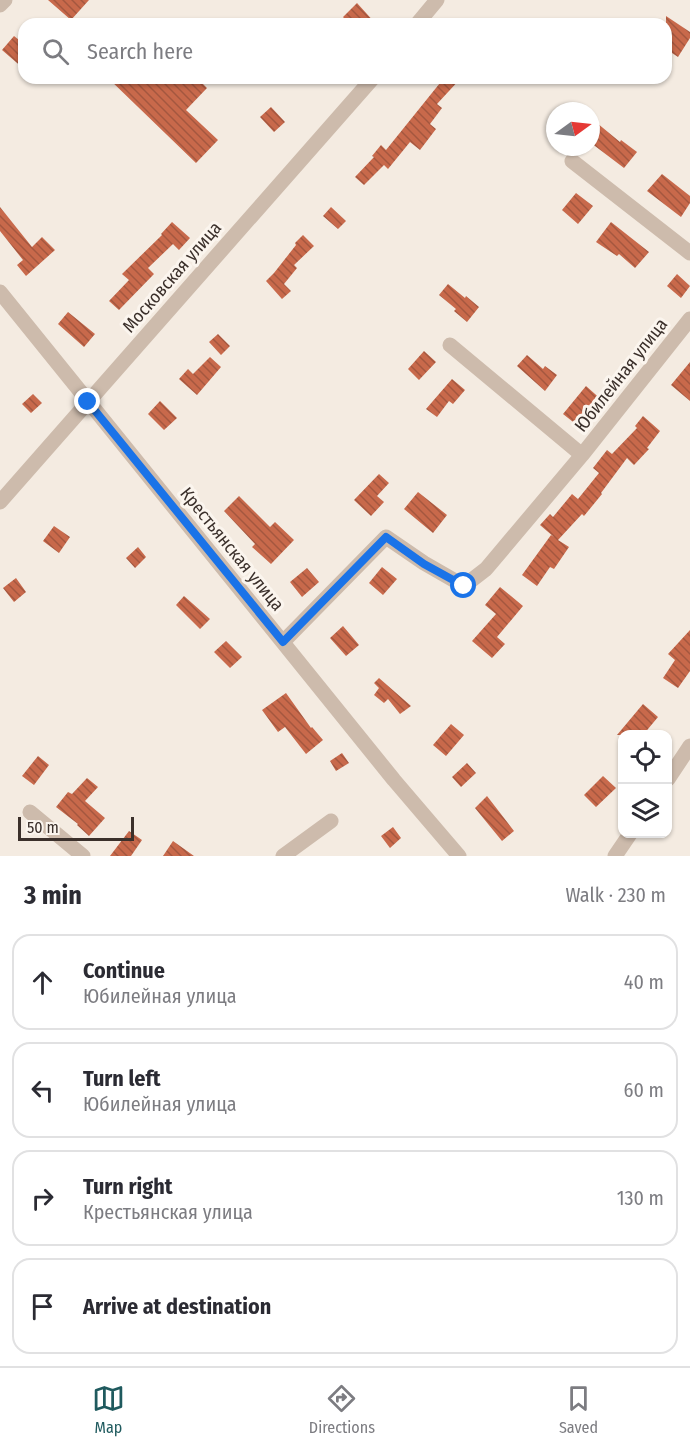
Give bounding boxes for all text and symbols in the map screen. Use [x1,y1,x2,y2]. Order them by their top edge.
search box [18,18,672,84]
icon: search [39,35,72,68]
text: Search here [87,38,193,65]
north arrow [546,102,600,156]
street label: Московская улица [118,217,226,337]
street label: Юбилейная улица [570,314,672,436]
route end [74,388,100,414]
street label: Крестьянская улица [175,483,289,615]
route start [450,572,476,598]
map controls [618,730,672,838]
button: locate [618,730,672,784]
button: layers [618,784,672,838]
scale bar [18,814,134,842]
text: 50 m [27,818,59,837]
text: 3 min [24,880,82,911]
text: Walk · 230 m [565,883,666,907]
text: Continue [83,957,165,984]
icon: ahead [26,966,59,999]
text: 40 m [624,970,664,994]
text: Юбилейная улица [83,984,237,1008]
text: Turn left [83,1065,161,1092]
icon: left [26,1074,59,1107]
text: 60 m [624,1078,664,1102]
text: Юбилейная улица [83,1092,237,1116]
text: Turn right [83,1173,172,1200]
icon: right [26,1182,59,1215]
text: 130 m [617,1186,664,1210]
text: Крестьянская улица [83,1200,253,1224]
icon: arrive [26,1290,59,1323]
text: Arrive at destination [83,1293,271,1320]
tab: Map [92,1382,125,1437]
tab: Directions [309,1382,375,1437]
tab: Saved [559,1382,598,1437]

